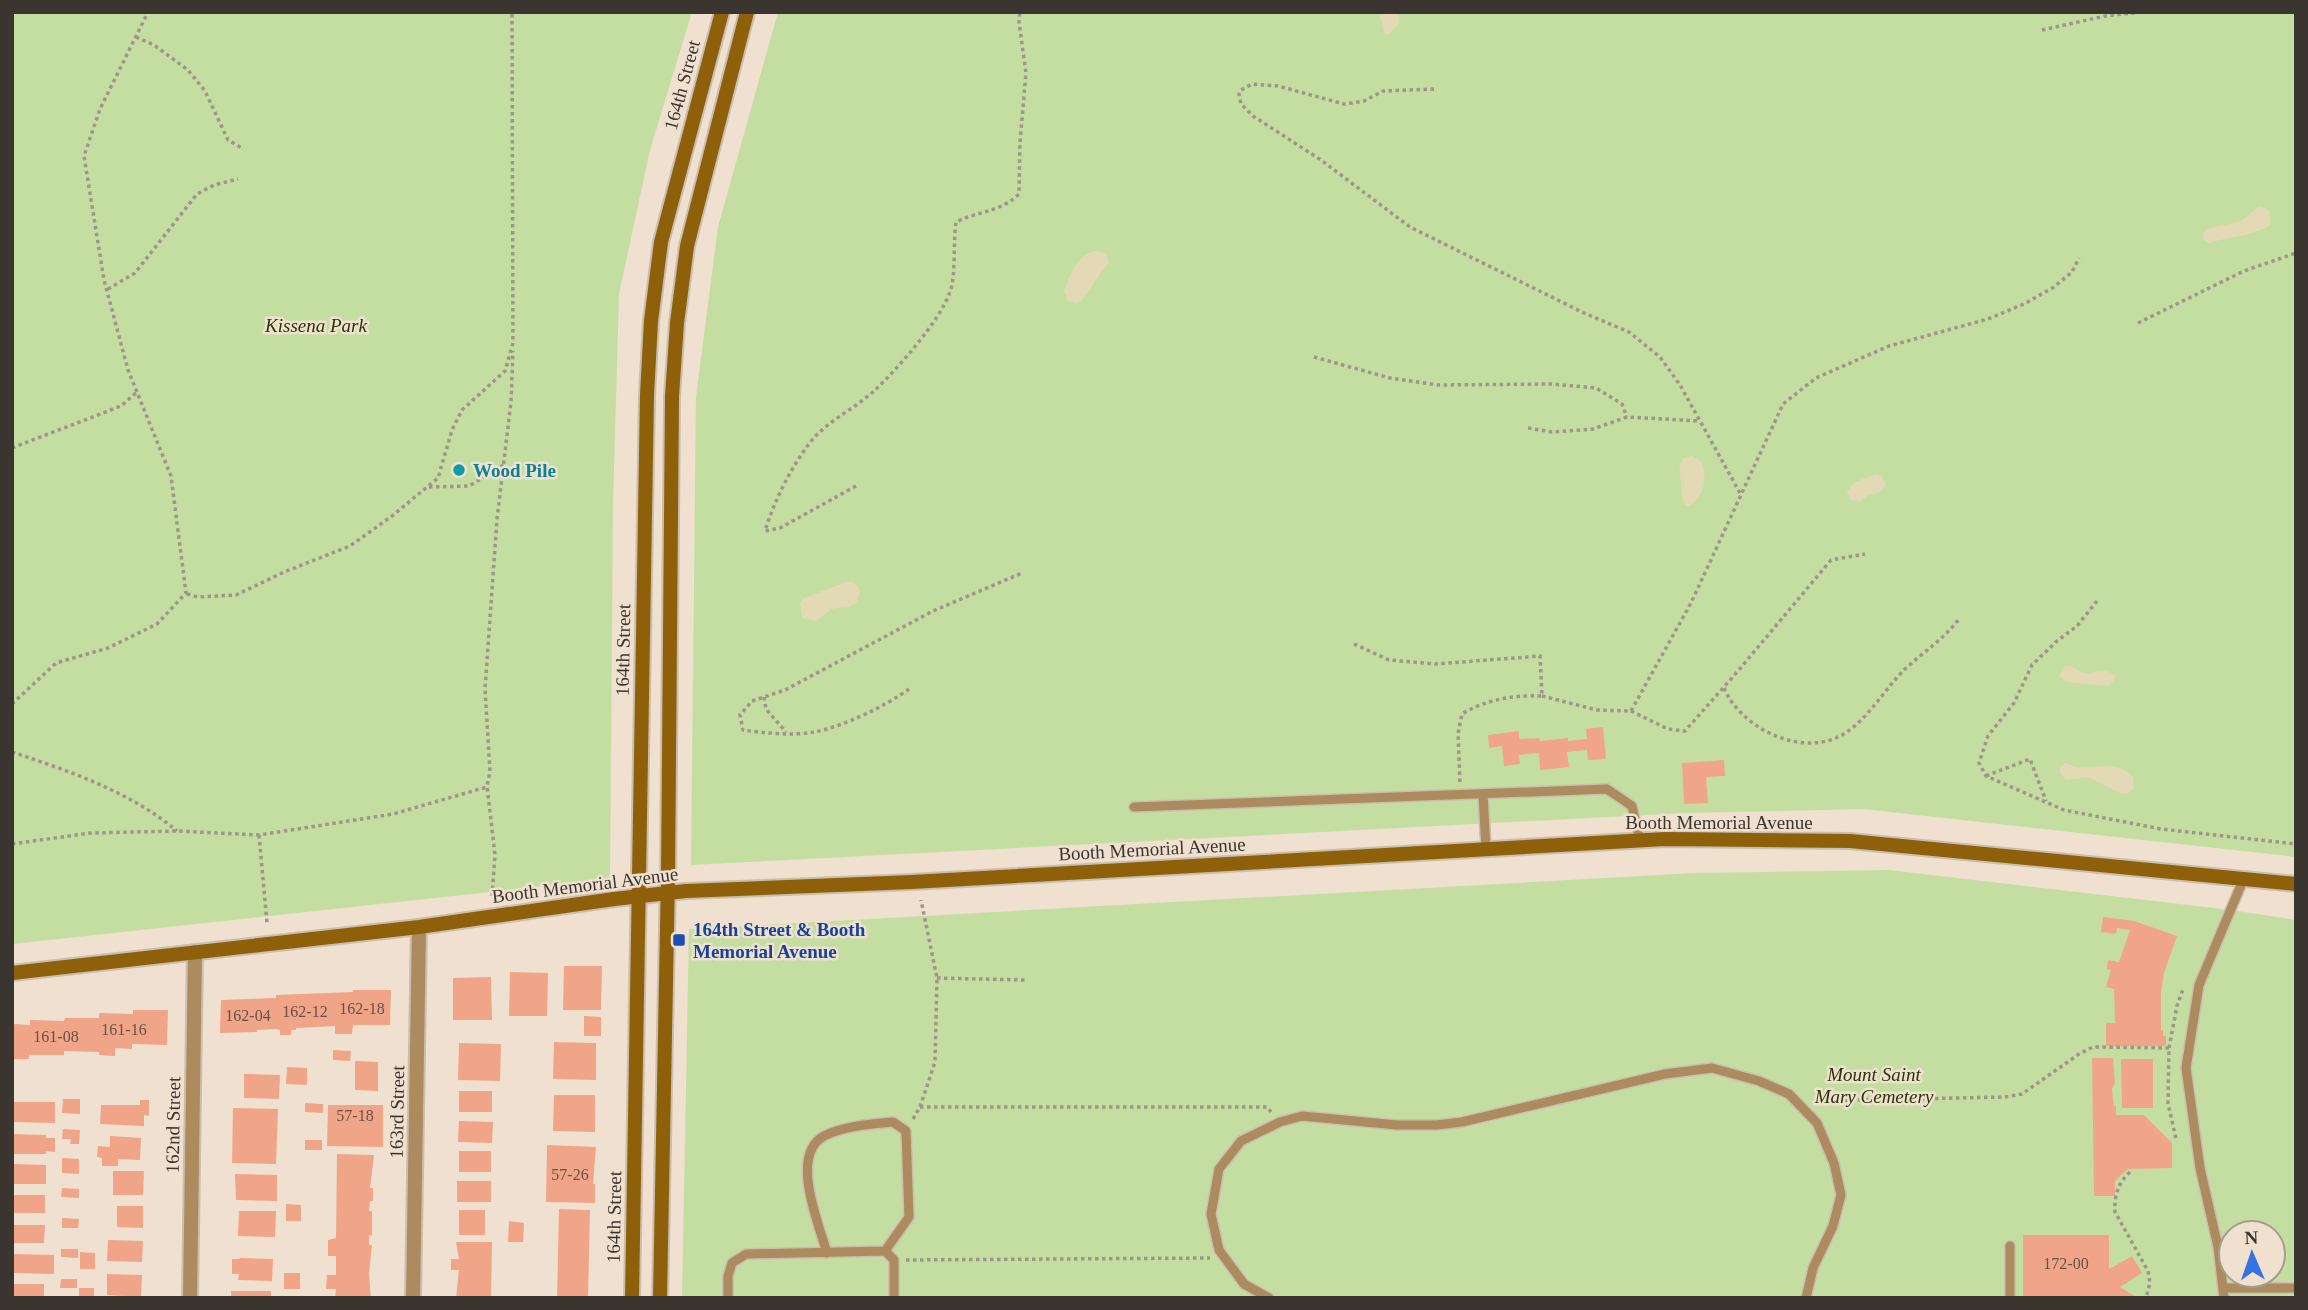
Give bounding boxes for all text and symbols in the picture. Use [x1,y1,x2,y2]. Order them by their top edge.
street label: 164th Street [660,37,704,132]
park label: Kissena Park [264,315,367,336]
place label: Wood Pile [473,460,556,481]
marker: Wood Pile [451,462,467,478]
street label: 164th Street [612,603,634,696]
street label: Booth Memorial Avenue [1625,812,1813,833]
street label: Booth Memorial Avenue [1058,834,1246,864]
street label: Booth Memorial Avenue [491,863,679,907]
place label: 164th Street & Booth Memorial Avenue [693,919,866,962]
marker: 164th Street & Booth Memorial Avenue [671,932,687,948]
house number: 162-18 [339,1000,385,1017]
house number: 162-12 [282,1003,328,1020]
house number: 162-04 [225,1007,271,1024]
house number: 161-16 [101,1021,147,1038]
house number: 161-08 [33,1028,79,1045]
street label: 163rd Street [386,1064,408,1159]
park label: Mount Saint Mary Cemetery [1814,1064,1934,1107]
street label: 162nd Street [162,1076,184,1173]
house number: 57-18 [336,1107,374,1124]
house number: 57-26 [551,1166,589,1183]
street label: 164th Street [603,1170,625,1263]
north arrow [2217,1219,2287,1289]
text: N [2244,1227,2259,1248]
house number: 172-00 [2043,1255,2089,1272]

